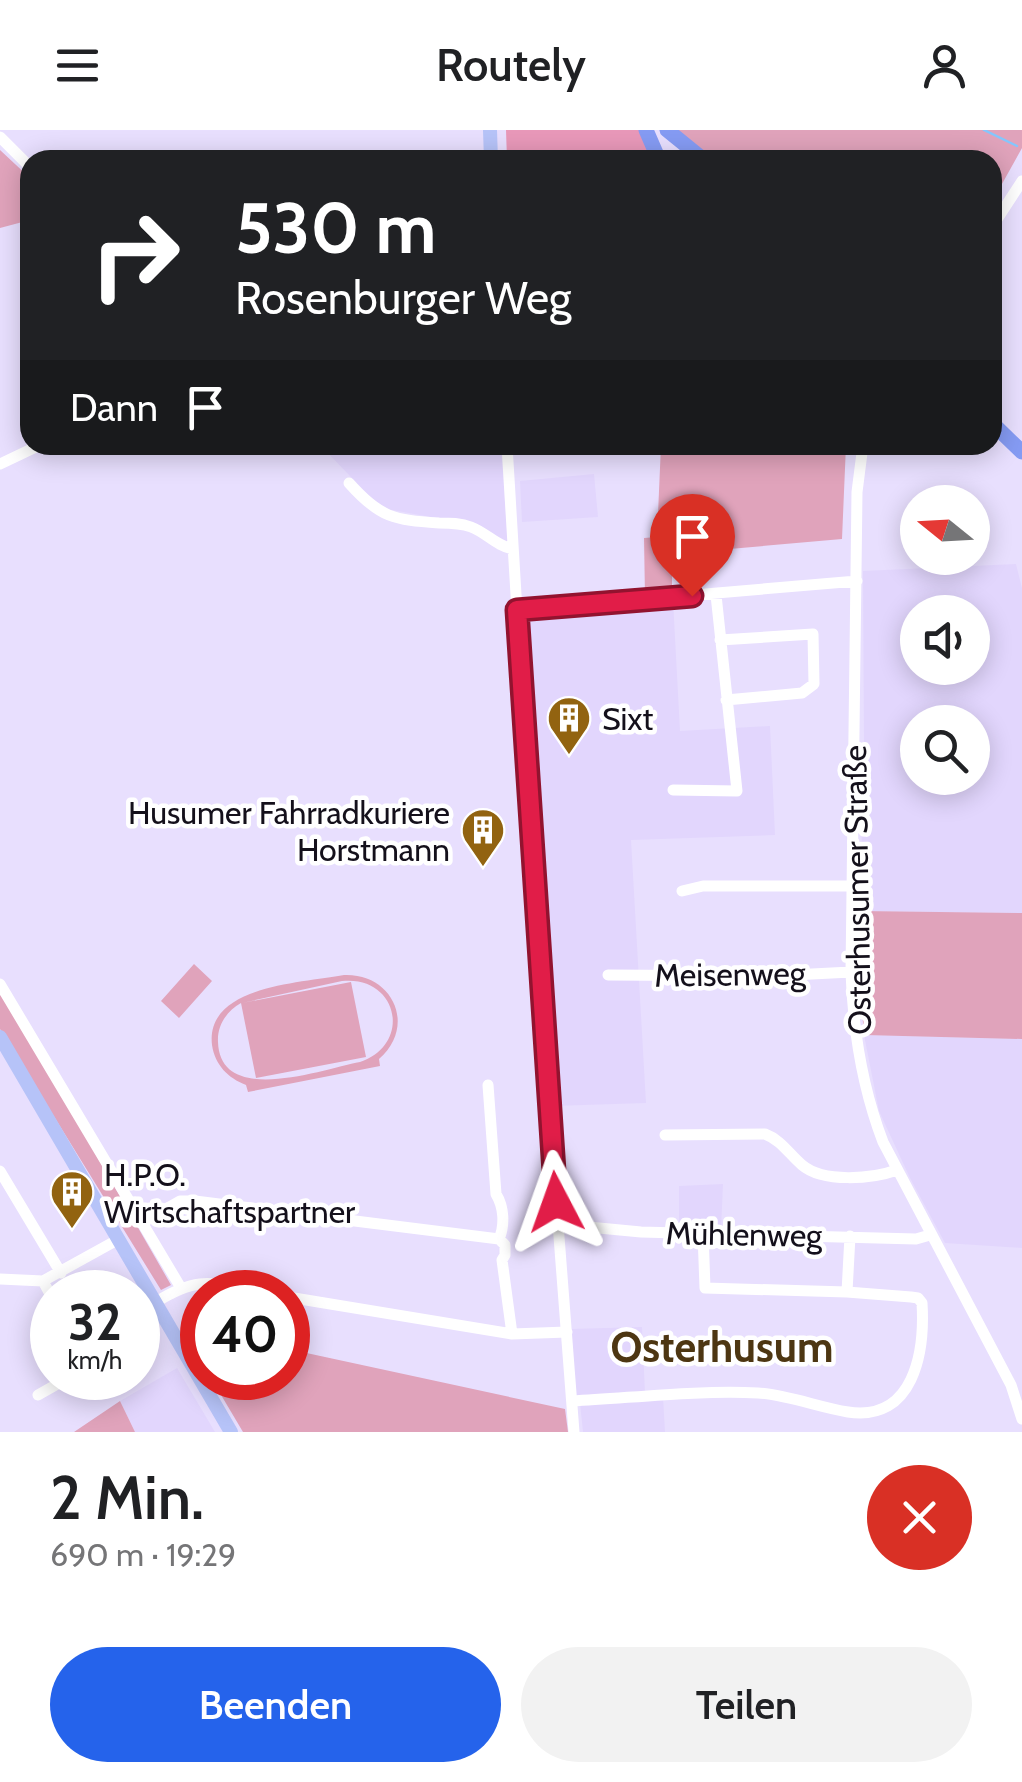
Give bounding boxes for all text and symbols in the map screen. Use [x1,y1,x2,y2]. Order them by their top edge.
icon: menu [50,38,105,93]
text: Routely [436,38,586,92]
icon: person [917,38,972,93]
text: 530 m [235,185,436,271]
icon: right [70,190,200,320]
text: Rosenburger Weg [235,271,571,325]
icon: arrive [178,380,233,435]
text: Dann [70,384,158,431]
north arrow [900,485,990,575]
map controls [900,485,990,795]
pin [650,494,735,597]
icon: arrive [665,509,720,564]
button: sound [900,595,990,685]
building icon: Sixt [546,695,592,756]
place label: Sixt [602,699,653,738]
button: search [900,705,990,795]
street label: Osterhusumer Straße [835,745,879,1035]
place label: Husumer Fahrradkuriere Horstmann [128,793,450,869]
building icon: Husumer Fahrradkuriere Horstmann [460,807,506,868]
street label: Meisenweg [654,953,807,995]
position arrow [504,1150,608,1254]
place label: H.P.O. Wirtschaftspartner [104,1155,356,1231]
building icon: H.P.O. Wirtschaftspartner [49,1169,95,1230]
street label: Mühlenweg [665,1213,824,1255]
speed limit sign: 40 [180,1270,310,1400]
text: 32 [68,1292,122,1353]
district label: Osterhusum [610,1321,834,1373]
text: km/h [68,1345,122,1375]
text: 2 Min. [50,1461,204,1534]
button: close [867,1465,972,1570]
text: 690 m · 19:29 [50,1535,236,1574]
button: Beenden [50,1647,501,1762]
button: Teilen [521,1647,972,1762]

